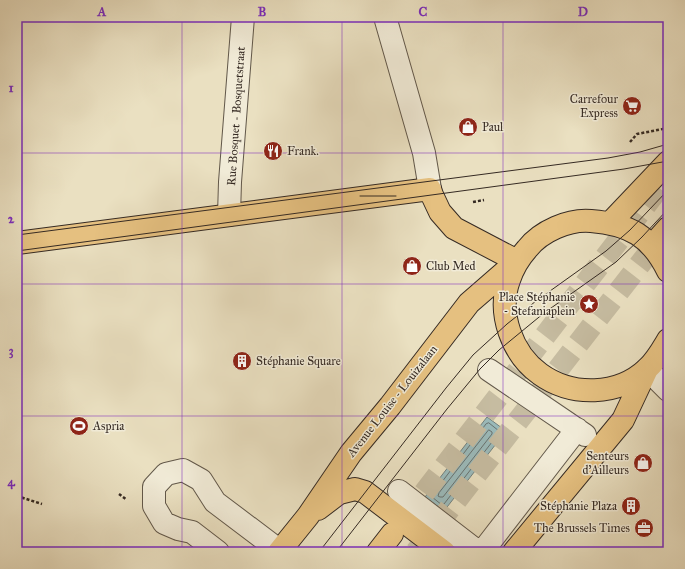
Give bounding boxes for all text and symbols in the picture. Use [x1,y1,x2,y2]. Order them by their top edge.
text: A [97,4,107,20]
text: B [258,4,267,20]
text: C [419,4,428,20]
text: D [578,4,588,20]
street label: Rue Bosquet - Bosquetstraat [224,45,249,186]
text: 1 [8,80,14,96]
place label: Carrefour Express [570,92,618,120]
supermarket icon: Carrefour Express [621,95,643,117]
shop icon: Paul [457,116,479,138]
place label: Paul [482,120,504,134]
restaurant icon: Frank. [262,140,284,162]
place label: Frank. [287,144,319,158]
text: 2 [8,211,15,227]
shop icon: Club Med [401,255,423,277]
place label: Club Med [426,259,475,273]
place label: Place Stéphanie - Stefaniaplein [499,290,575,318]
place icon: Place Stéphanie - Stefaniaplein [578,293,600,315]
street label: Avenue Louise - Louizalaan [343,342,440,460]
text: 3 [8,343,14,359]
building icon: Stéphanie Square [231,350,253,372]
place label: Stéphanie Square [256,354,341,369]
sports icon: Aspria [68,415,90,437]
place label: Aspria [92,419,125,433]
place label: Senteurs d'Ailleurs [582,449,629,477]
shop icon: Senteurs d'Ailleurs [632,452,654,474]
text: 4 [7,474,15,490]
building icon: Stéphanie Plaza [620,495,642,517]
place label: Stéphanie Plaza [540,499,618,513]
office icon: The Brussels Times [633,517,655,539]
place label: The Brussels Times [534,521,630,535]

